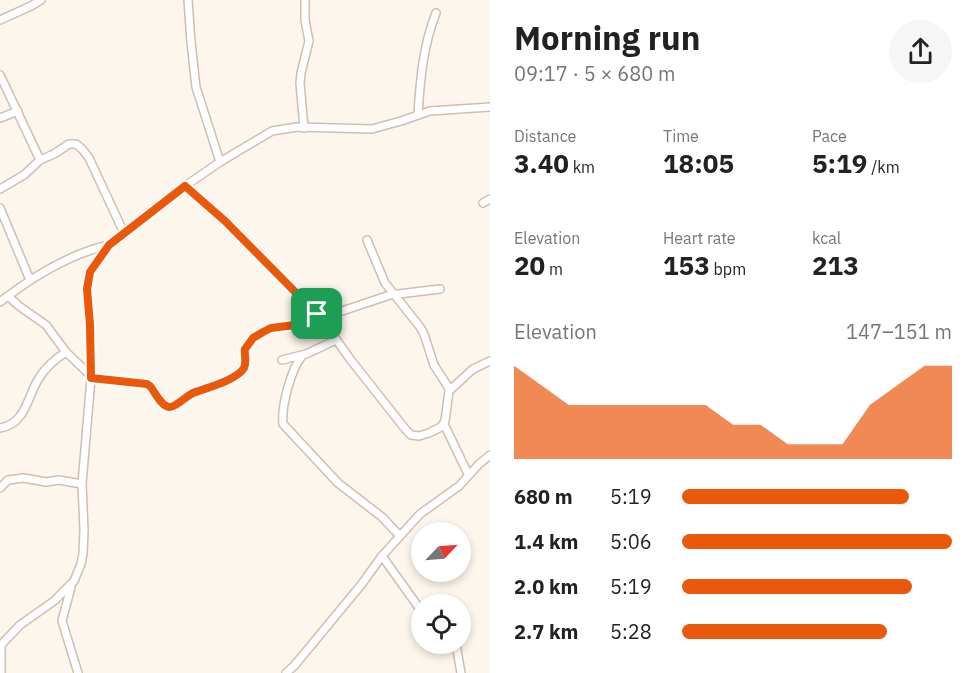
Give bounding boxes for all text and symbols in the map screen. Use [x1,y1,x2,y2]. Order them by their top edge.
text: Morning run [514,16,700,59]
button: share [889,20,952,83]
text: 09:17 · 5 × 680 m [514,60,675,87]
text: Distance [514,126,576,146]
text: Time [663,126,699,146]
text: Pace [812,126,847,146]
text: 3.40 [514,146,569,180]
text: 18:05 [663,146,734,180]
text: 5:19 [812,146,867,180]
text: km [569,157,595,177]
text: /km [867,157,900,177]
text: Elevation [514,228,580,248]
text: Heart rate [663,228,736,248]
text: kcal [812,228,841,248]
text: 20 [514,248,545,282]
text: 153 [663,248,710,282]
text: 213 [812,248,859,282]
text: m [545,259,563,279]
text: bpm [710,259,746,279]
pin [291,288,342,339]
icon: arrive [300,297,333,330]
text: Elevation [514,318,597,345]
text: 147–151 m [846,318,952,345]
text: 680 m [514,483,573,510]
text: 5:19 [610,483,652,510]
north arrow [411,522,471,582]
map controls [411,522,471,654]
text: 1.4 km [514,528,578,555]
text: 5:06 [610,528,652,555]
text: 2.0 km [514,573,578,600]
text: 5:19 [610,573,652,600]
button: locate [411,594,471,654]
text: 2.7 km [514,618,578,645]
text: 5:28 [610,618,652,645]

